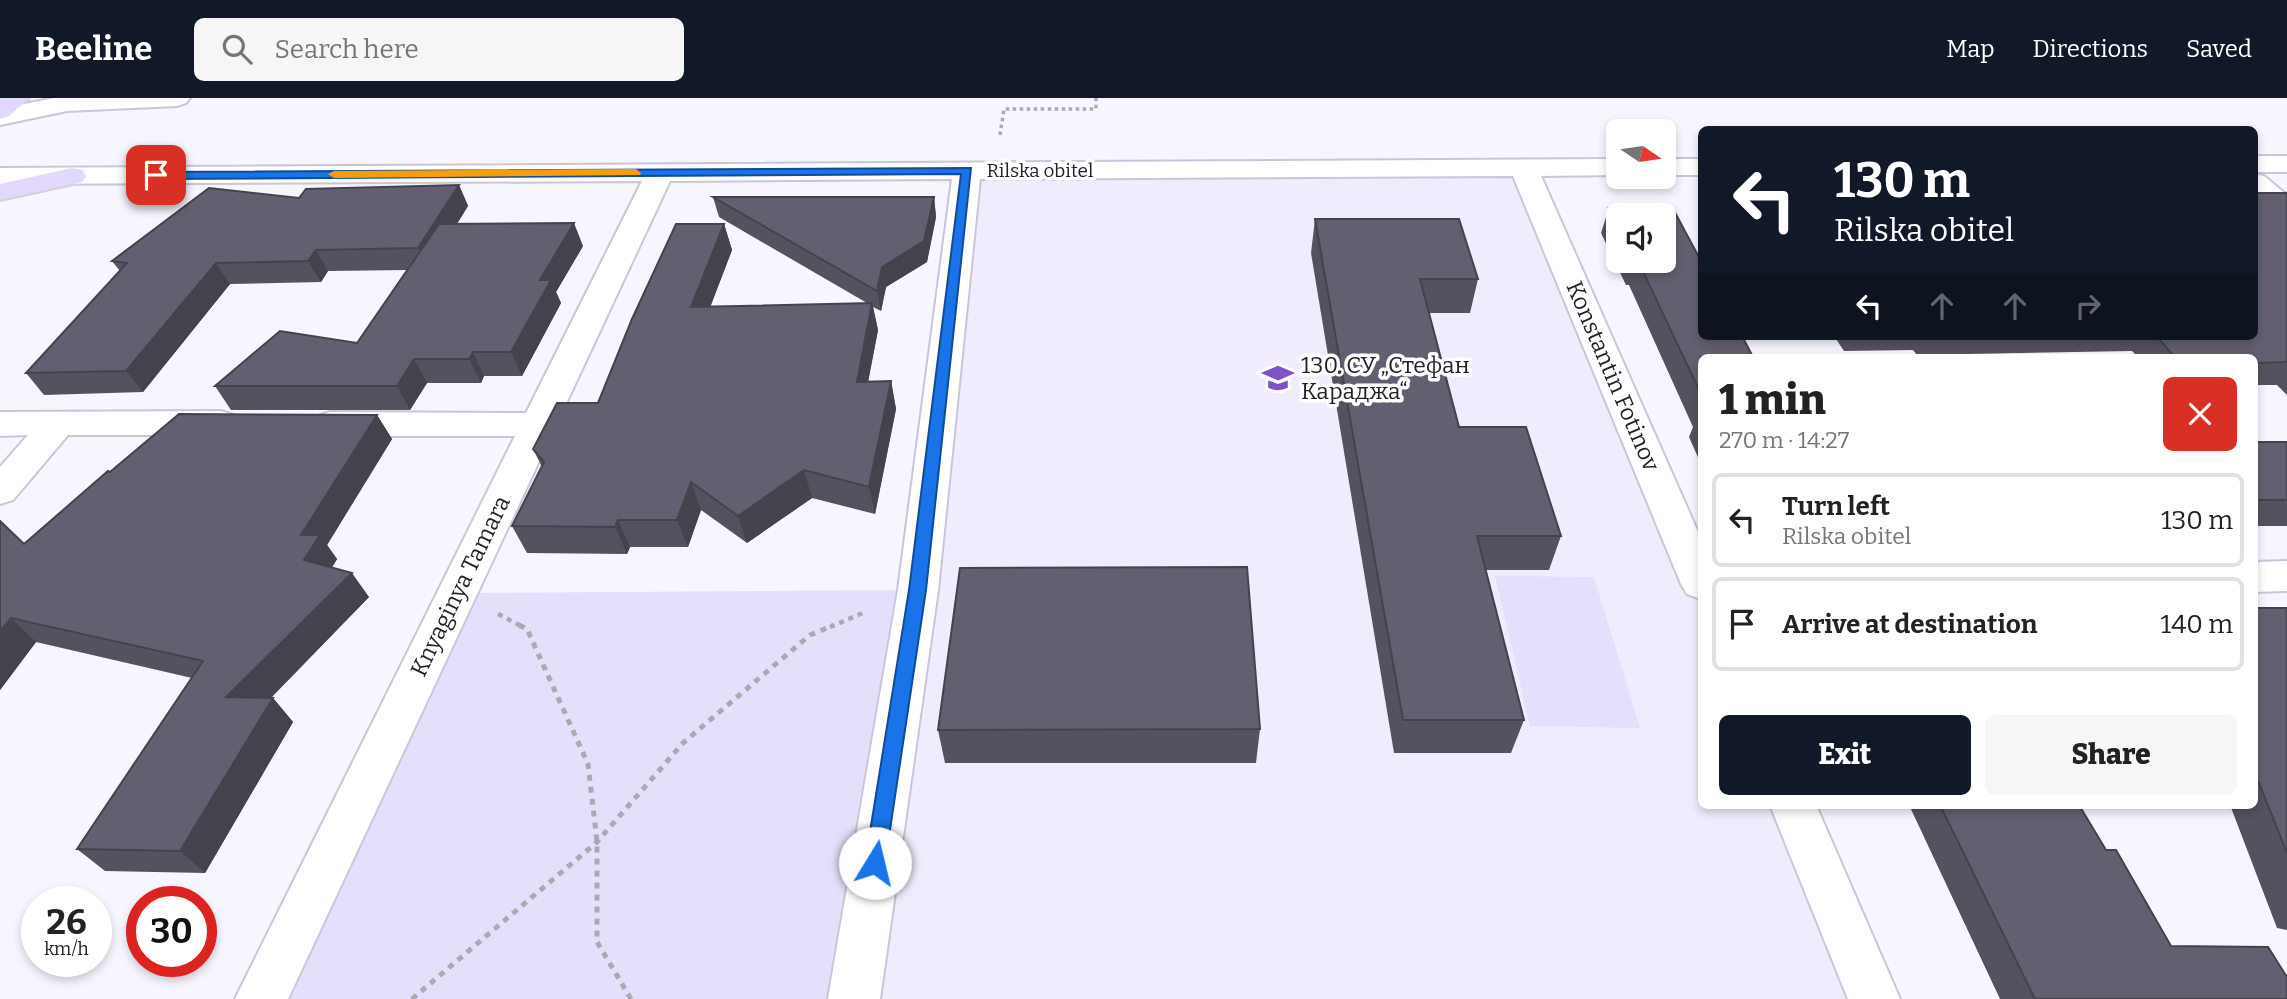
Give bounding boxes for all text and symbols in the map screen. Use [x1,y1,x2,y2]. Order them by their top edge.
search box [194,18,684,81]
text: Beeline [35,29,152,69]
icon: search [218,30,256,68]
text: Search here [274,34,419,65]
text: Map [1946,35,1995,63]
text: Directions [2033,35,2148,63]
text: Saved [2186,35,2252,63]
north arrow [1606,119,1676,189]
map controls [1606,119,1676,273]
pin [126,145,186,205]
text: 130 m [1834,151,1970,210]
icon: left [1719,154,1810,245]
icon: arrive [137,156,175,194]
street label: Rilska obitel [987,159,1093,182]
button: sound [1606,203,1676,273]
text: Rilska obitel [1834,211,2014,249]
street label: Konstantin Fotinov [1560,277,1666,476]
icon: left [1850,287,1888,325]
icon: ahead [1923,287,1961,325]
icon: ahead [1996,287,2034,325]
icon: right [2069,287,2107,325]
place label: 130. СУ „Стефан Караджа“ [1301,351,1470,405]
school or university icon: 130. СУ „Стефан Караджа“ [1261,361,1295,395]
text: 1 min [1719,375,1826,425]
button: close [2163,377,2237,451]
text: 270 m · 14:27 [1719,426,1849,454]
street label: Knyaginya Tamara [404,491,516,681]
text: Turn left [1782,491,1890,522]
icon: left [1723,501,1761,539]
text: 130 m [2161,505,2233,536]
text: Rilska obitel [1782,522,1912,550]
icon: arrive [1723,605,1761,643]
text: Arrive at destination [1782,609,2037,640]
text: 140 m [2161,609,2233,640]
button: Exit [1719,715,1971,795]
button: Share [1985,715,2237,795]
position arrow [838,826,912,900]
speed limit sign: 30 [126,886,217,977]
text: 26 [46,901,87,943]
text: km/h [44,938,89,960]

